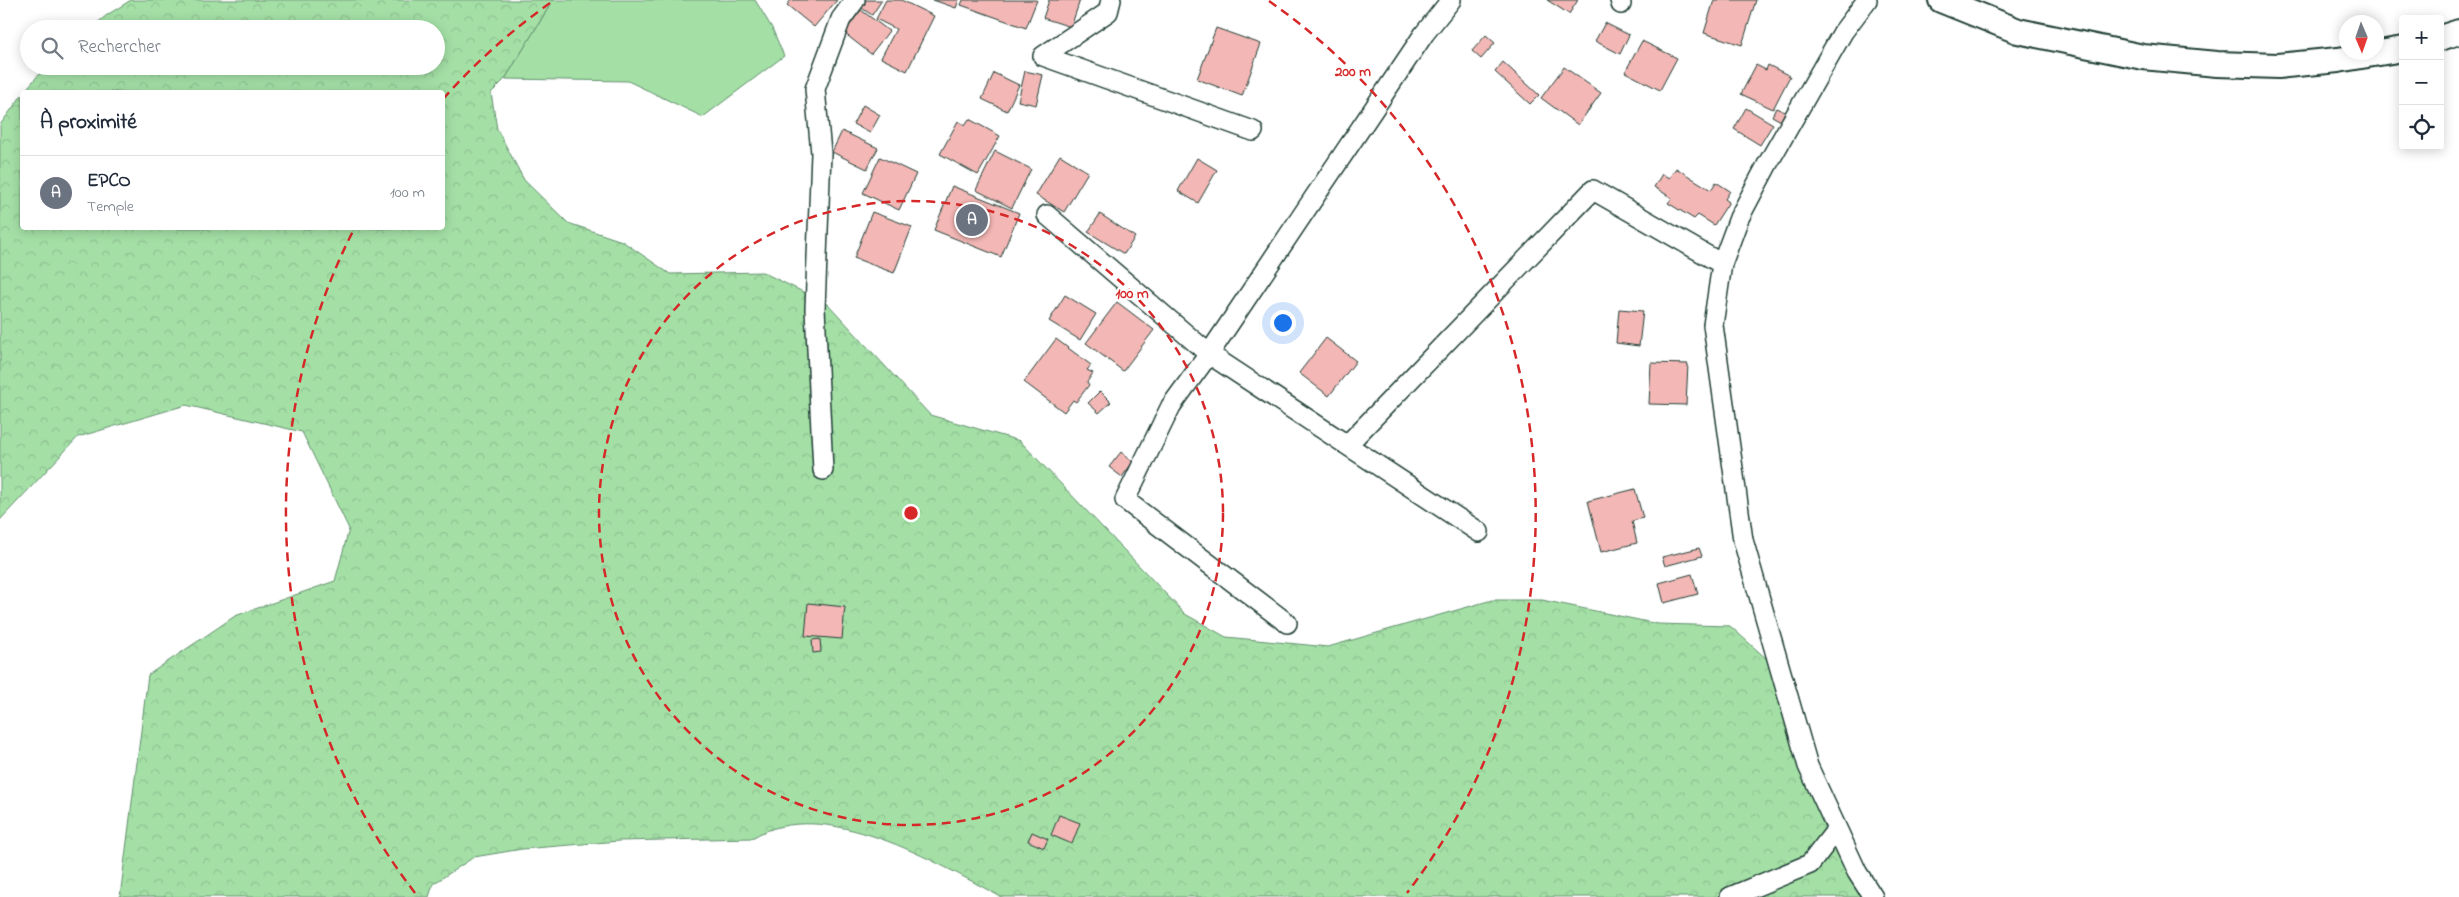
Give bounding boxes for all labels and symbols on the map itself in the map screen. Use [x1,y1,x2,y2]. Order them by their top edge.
north arrow [2339,15,2384,60]
text: 200 m [1334,61,1371,83]
pin: A [956,201,988,239]
text: 100 m [1115,283,1149,305]
your location [1270,310,1296,336]
centre of rings [902,504,920,522]

